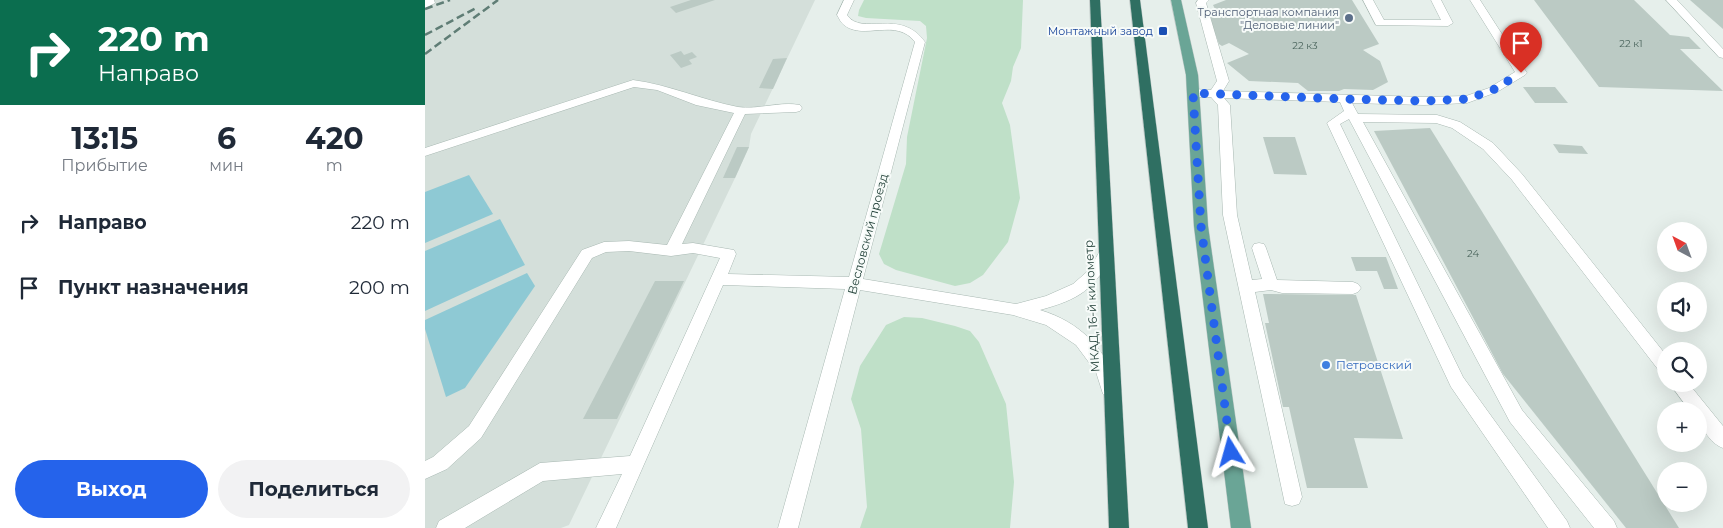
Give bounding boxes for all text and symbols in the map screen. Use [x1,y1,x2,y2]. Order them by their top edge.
place label: Транспортная компания "Деловые линии" [1197,5,1339,32]
marker: Транспортная компания "Деловые линии" [1343,12,1355,24]
text: 220 m [98,17,210,60]
icon: right [15,20,80,85]
pin [1500,22,1542,73]
place label: Монтажный завод [1048,24,1153,38]
marker: Монтажный завод [1157,25,1169,37]
icon: arrive [1507,29,1535,57]
house number: 22 к1 [1619,37,1643,50]
house number: 22 к3 [1292,39,1318,52]
text: Направо [98,60,199,87]
text: 13:15 [71,120,138,157]
text: 6 [217,120,236,157]
text: 420 [305,120,364,157]
text: Прибытие [61,156,148,175]
text: мин [209,156,244,175]
text: m [326,156,343,175]
street label: Весловский проезд [844,172,891,296]
icon: right [15,209,43,237]
text: Направо [58,211,147,234]
text: 220 m [351,211,410,234]
north arrow [1657,222,1707,272]
map controls [1657,222,1707,512]
street label: МКАД, 16-й километр [1081,239,1102,373]
house number: 24 [1467,247,1479,260]
icon: arrive [15,274,43,302]
text: Пункт назначения [58,276,249,299]
text: 200 m [349,276,410,299]
button: sound [1657,282,1707,332]
button: search [1657,342,1707,392]
place label: Петровский [1336,357,1412,372]
marker: Петровский [1320,359,1332,371]
button: + [1657,402,1707,452]
position arrow [1204,425,1256,477]
button: Выход [15,460,208,518]
button: Поделиться [218,460,410,518]
button: − [1657,462,1707,512]

